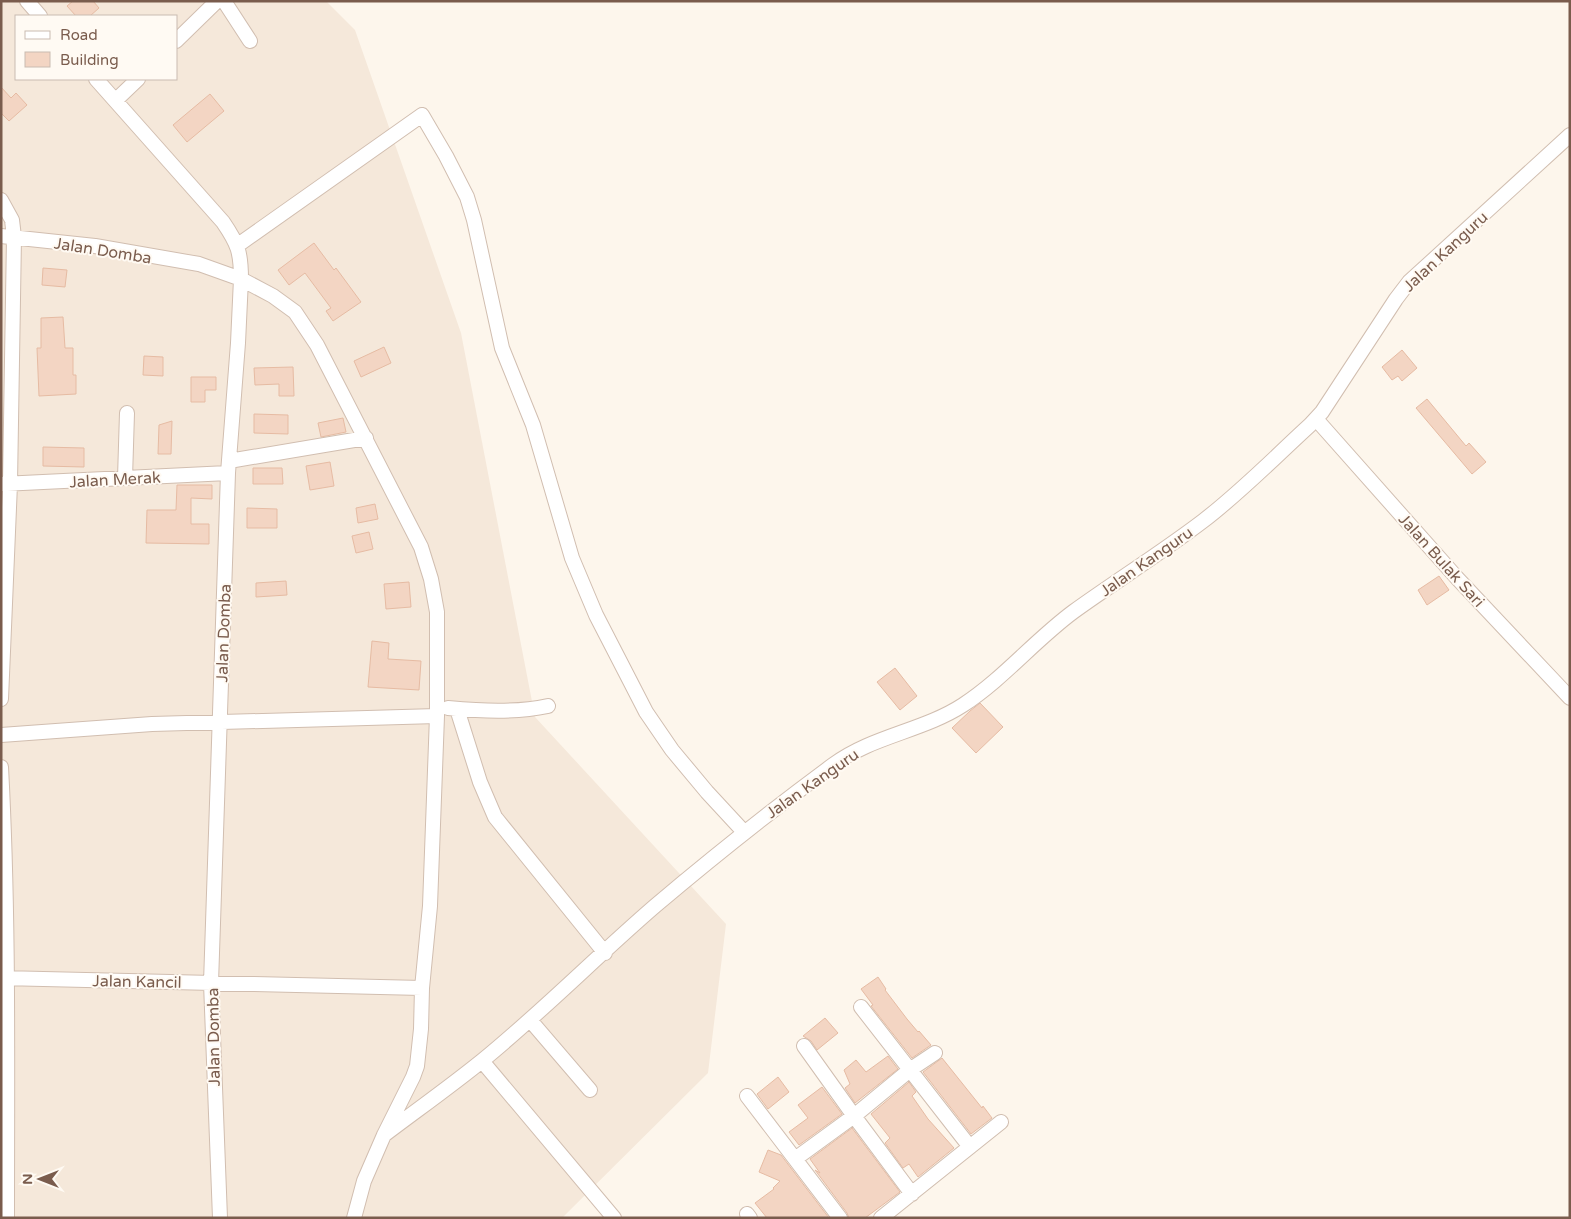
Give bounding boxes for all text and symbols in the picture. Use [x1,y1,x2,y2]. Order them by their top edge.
legend [15,15,178,80]
text: Road [60,26,98,44]
text: Building [60,51,119,69]
street label: Jalan Kanguru [1399,207,1492,296]
street label: Jalan Domba [53,233,153,269]
street label: Jalan Merak [69,468,162,492]
street label: Jalan Bulak Sari [1394,510,1488,612]
street label: Jalan Kanguru [1096,523,1197,601]
street label: Jalan Domba [212,583,236,683]
street label: Jalan Kanguru [762,745,863,823]
street label: Jalan Kancil [92,971,182,993]
street label: Jalan Domba [203,988,225,1086]
north arrow [15,1154,65,1204]
text: N [19,1173,36,1185]

